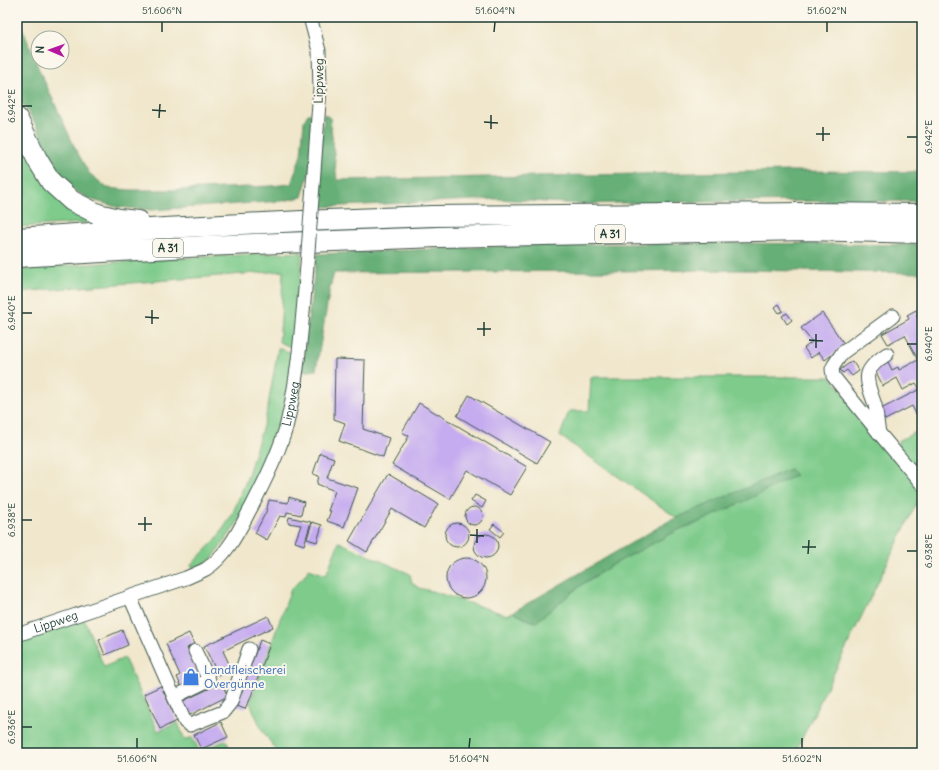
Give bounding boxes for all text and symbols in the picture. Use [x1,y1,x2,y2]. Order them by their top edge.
text: 51.606°N [142,4,182,17]
text: 51.604°N [475,4,515,17]
text: 51.602°N [807,4,847,17]
north arrow [30,30,70,70]
text: N [33,46,47,54]
street label: Lippweg [311,58,326,104]
text: 6.942°E [5,89,18,123]
text: 6.942°E [922,120,935,154]
road number: A 31 [595,225,625,243]
road number: A 31 [153,239,183,257]
text: 6.940°E [5,295,18,331]
text: 6.940°E [922,326,935,362]
street label: Lippweg [279,380,302,428]
text: 6.938°E [5,503,18,537]
text: 6.938°E [922,534,935,568]
street label: Lippweg [32,607,80,636]
place label: Landfleischerei Overgünne [204,662,286,691]
shop icon: Landfleischerei Overgünne [181,667,201,687]
text: 6.936°E [5,710,18,744]
text: 51.606°N [117,752,157,765]
text: 51.604°N [449,752,489,765]
text: 51.602°N [782,752,822,765]

